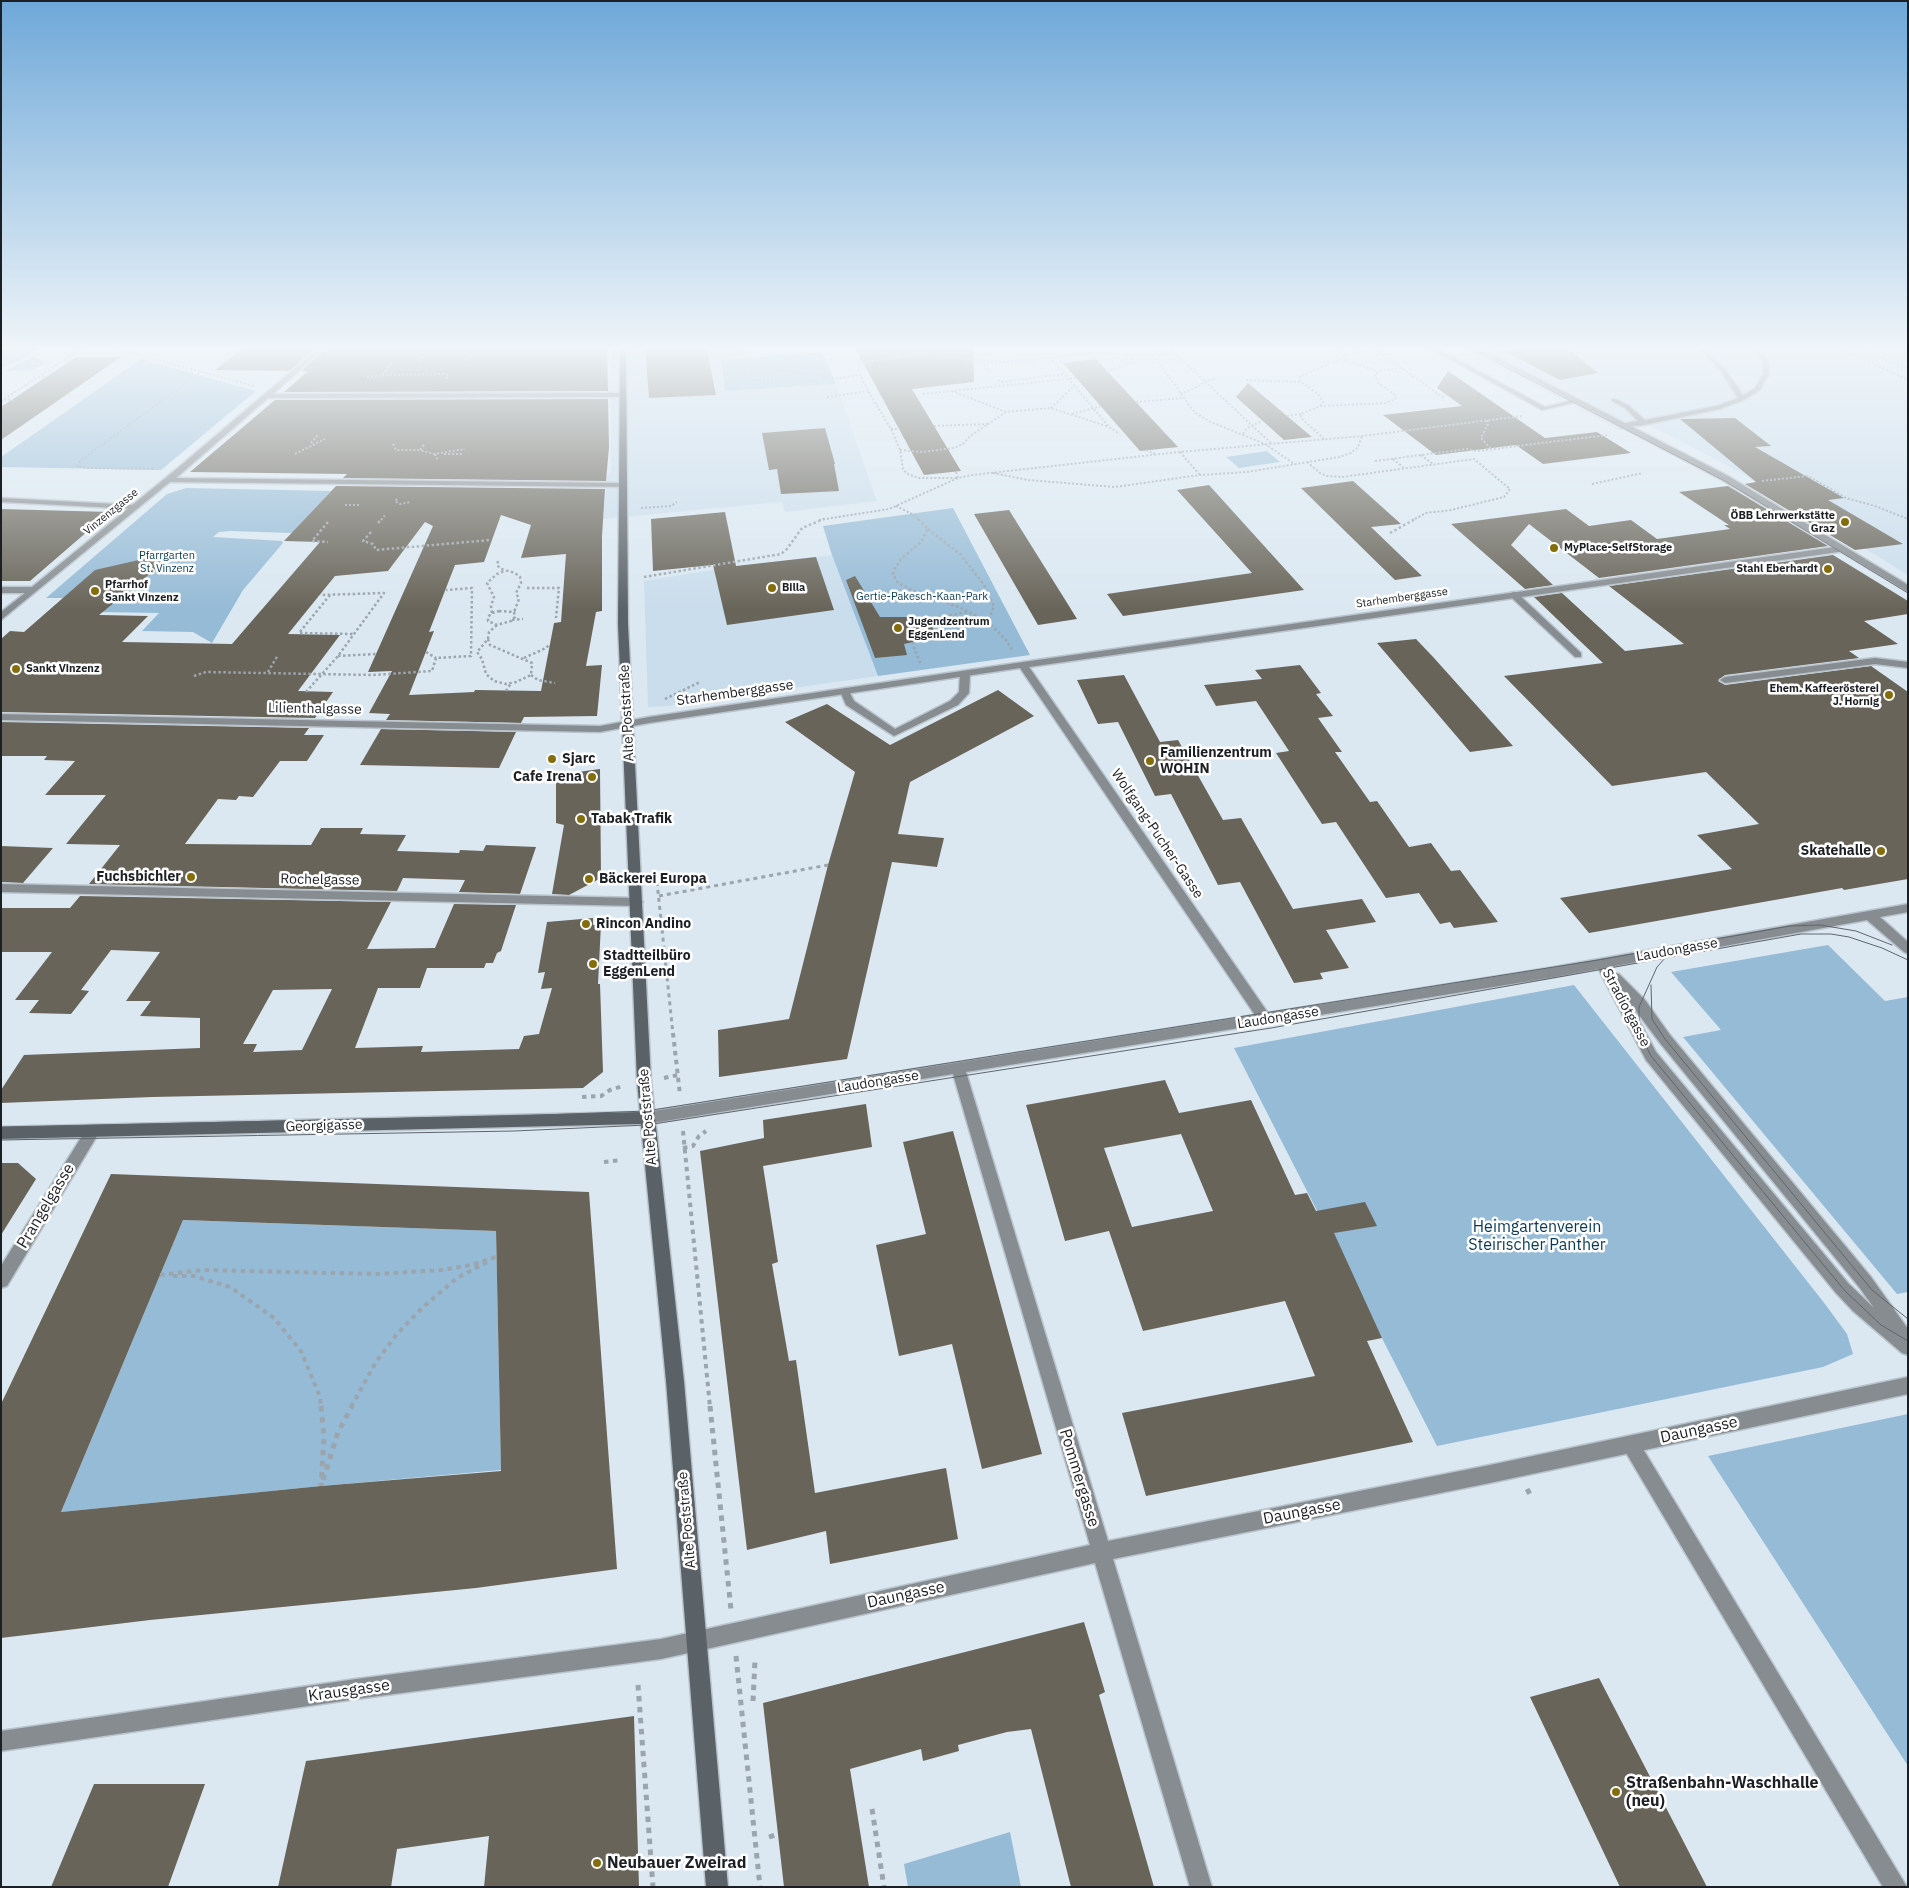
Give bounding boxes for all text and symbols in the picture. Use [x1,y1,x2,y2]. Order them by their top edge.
street label: Vinzenzgasse [81,486,141,538]
place label: ÖBB Lehrwerkstätte Graz [1731,509,1835,535]
marker: ÖBB Lehrwerkstätte Graz [1839,516,1851,528]
place label: MyPlace-SelfStorage [1564,541,1672,555]
marker: MyPlace-SelfStorage [1548,542,1560,554]
park label: Pfarrgarten St. Vinzenz [139,549,195,575]
place label: Stahl Eberhardt [1736,562,1818,576]
marker: Stahl Eberhardt [1822,563,1834,575]
place label: Pfarrhof Sankt Vinzenz [105,578,179,604]
place label: Billa [782,581,805,595]
marker: Billa [766,582,778,594]
marker: Pfarrhof Sankt Vinzenz [89,585,101,597]
street label: Starhemberggasse [1355,585,1449,611]
park label: Gertie-Pakesch-Kaan-Park [856,590,988,604]
place label: Jugendzentrum EggenLend [908,615,989,641]
marker: Jugendzentrum EggenLend [892,622,904,634]
place label: Sankt Vinzenz [26,662,100,676]
marker: Sankt Vinzenz [10,663,22,675]
street label: Alte Poststraße [616,664,638,762]
street label: Starhemberggasse [676,676,794,710]
place label: Ehem. Kaffeerösterei J. Hornig [1770,682,1879,708]
marker: Ehem. Kaffeerösterei J. Hornig [1883,689,1895,701]
street label: Lilienthalgasse [268,700,362,718]
place label: Familienzentrum WOHIN [1160,745,1272,778]
place label: Sjarc [562,751,596,767]
marker: Sjarc [546,753,558,765]
marker: Familienzentrum WOHIN [1144,755,1156,767]
street label: Wolfgang-Pucher-Gasse [1107,766,1207,902]
place label: Cafe Irena [513,769,582,785]
marker: Cafe Irena [586,771,598,783]
place label: Tabak Trafik [591,811,672,827]
marker: Tabak Trafik [575,813,587,825]
place label: Skatehalle [1801,843,1871,859]
marker: Skatehalle [1875,845,1887,857]
place label: Fuchsbichler [96,869,181,885]
marker: Fuchsbichler [185,871,197,883]
street label: Rochelgasse [280,871,360,889]
place label: Bäckerei Europa [599,871,707,887]
marker: Bäckerei Europa [583,873,595,885]
place label: Rincon Andino [596,916,691,932]
marker: Rincon Andino [580,918,592,930]
street label: Laudongasse [1635,935,1719,965]
place label: Stadtteilbüro EggenLend [603,948,691,980]
marker: Stadtteilbüro EggenLend [587,958,599,970]
street label: Stradiotgasse [1598,966,1654,1050]
street label: Laudongasse [1236,1003,1320,1033]
street label: Laudongasse [836,1067,920,1097]
street label: Alte Poststraße [635,1068,661,1166]
street label: Georgigasse [285,1116,363,1136]
street label: Prangelgasse [13,1160,79,1252]
park label: Heimgartenverein Steirischer Panther [1468,1217,1606,1255]
street label: Daungasse [1659,1412,1739,1448]
street label: Pommergasse [1055,1427,1103,1529]
street label: Alte Poststraße [674,1471,700,1569]
street label: Daungasse [1262,1495,1342,1529]
street label: Daungasse [866,1577,946,1613]
street label: Krausgasse [307,1676,391,1706]
place label: Straßenbahn-Waschhalle (neu) [1626,1773,1819,1811]
marker: Straßenbahn-Waschhalle (neu) [1610,1786,1622,1798]
place label: Neubauer Zweirad [607,1853,746,1873]
marker: Neubauer Zweirad [591,1857,603,1869]

